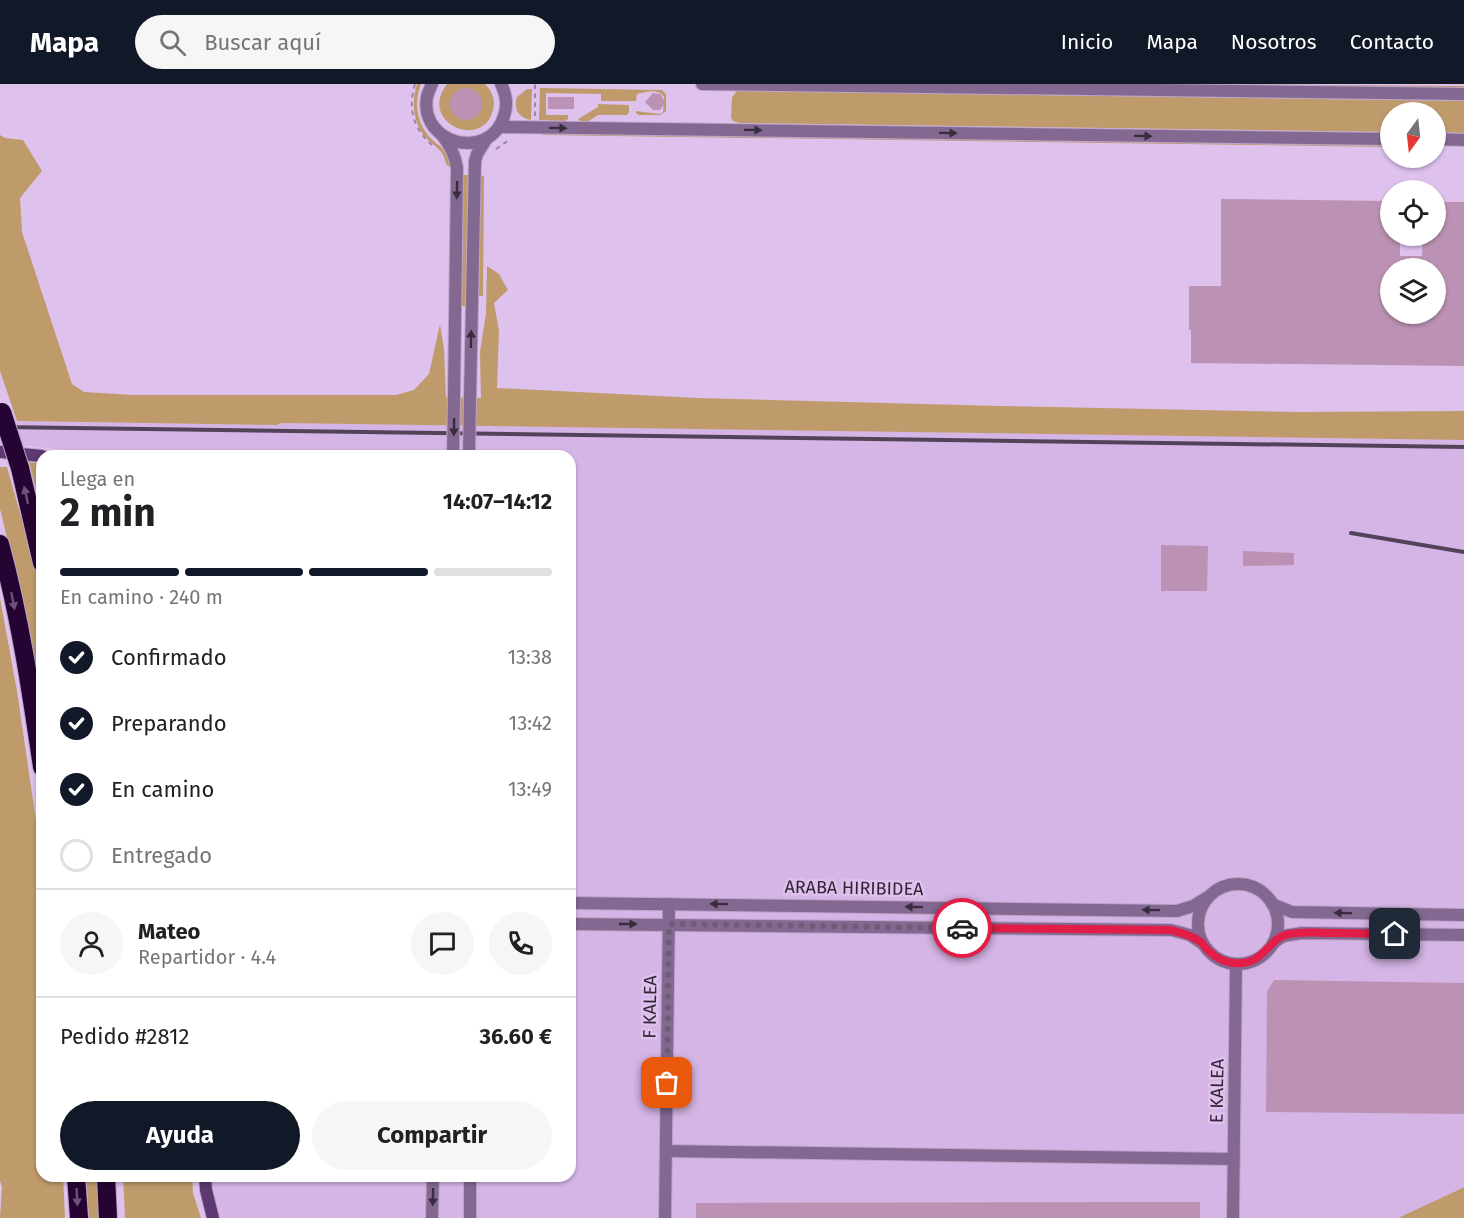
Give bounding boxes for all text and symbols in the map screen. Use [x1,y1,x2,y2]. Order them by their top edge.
search box [135,15,555,69]
text: Mapa [30,26,99,59]
icon: search [156,26,189,59]
text: Buscar aquí [204,29,321,56]
text: Inicio [1061,29,1113,55]
text: Mapa [1146,29,1198,55]
text: Nosotros [1231,29,1317,55]
text: Contacto [1350,29,1434,55]
north arrow [1380,102,1446,168]
map controls [1380,102,1446,324]
one-way arrow [548,123,567,133]
one-way arrow [743,125,762,135]
one-way arrow [938,128,957,138]
one-way arrow [1133,131,1152,140]
one-way arrow [452,180,462,199]
button: locate [1380,180,1446,246]
button: layers [1380,258,1446,324]
one-way arrow [466,330,476,349]
one-way arrow [449,417,458,436]
text: Llega en [60,467,135,491]
one-way arrow [20,486,30,504]
text: 14:07–14:12 [443,488,552,515]
text: 2 min [60,490,156,536]
text: En camino · 240 m [60,585,223,609]
one-way arrow [9,592,18,611]
icon: check [60,641,93,674]
text: Confirmado [111,644,227,671]
text: 13:38 [507,645,552,669]
icon: check [60,707,93,740]
text: Preparando [111,710,227,737]
text: 13:42 [509,711,552,735]
icon: check [60,773,93,806]
text: En camino [111,776,214,803]
text: 13:49 [508,777,552,801]
text: Entregado [111,842,212,869]
street label: ARABA HIRIBIDEA [784,876,924,900]
courier [932,898,992,958]
one-way arrow [709,900,728,909]
one-way arrow [904,902,923,912]
one-way arrow [1141,906,1160,915]
one-way arrow [1333,908,1352,918]
pin [1369,908,1420,959]
button: person [60,912,123,975]
button: chat [411,912,474,975]
button: phone [489,912,552,975]
icon: car [946,912,979,945]
icon: home [1378,917,1411,950]
text: Mateo [138,918,200,945]
one-way arrow [619,919,638,929]
text: Repartidor · 4.4 [138,945,276,969]
street label: F KALEA [638,974,662,1039]
text: Pedido #2812 [60,1023,189,1050]
text: 36.60 € [480,1023,552,1050]
pin [641,1057,692,1108]
street label: E KALEA [1205,1058,1229,1123]
icon: bag [650,1066,683,1099]
button: Ayuda [60,1101,300,1170]
button: Compartir [312,1101,552,1170]
one-way arrow [73,1188,82,1207]
one-way arrow [428,1188,437,1207]

